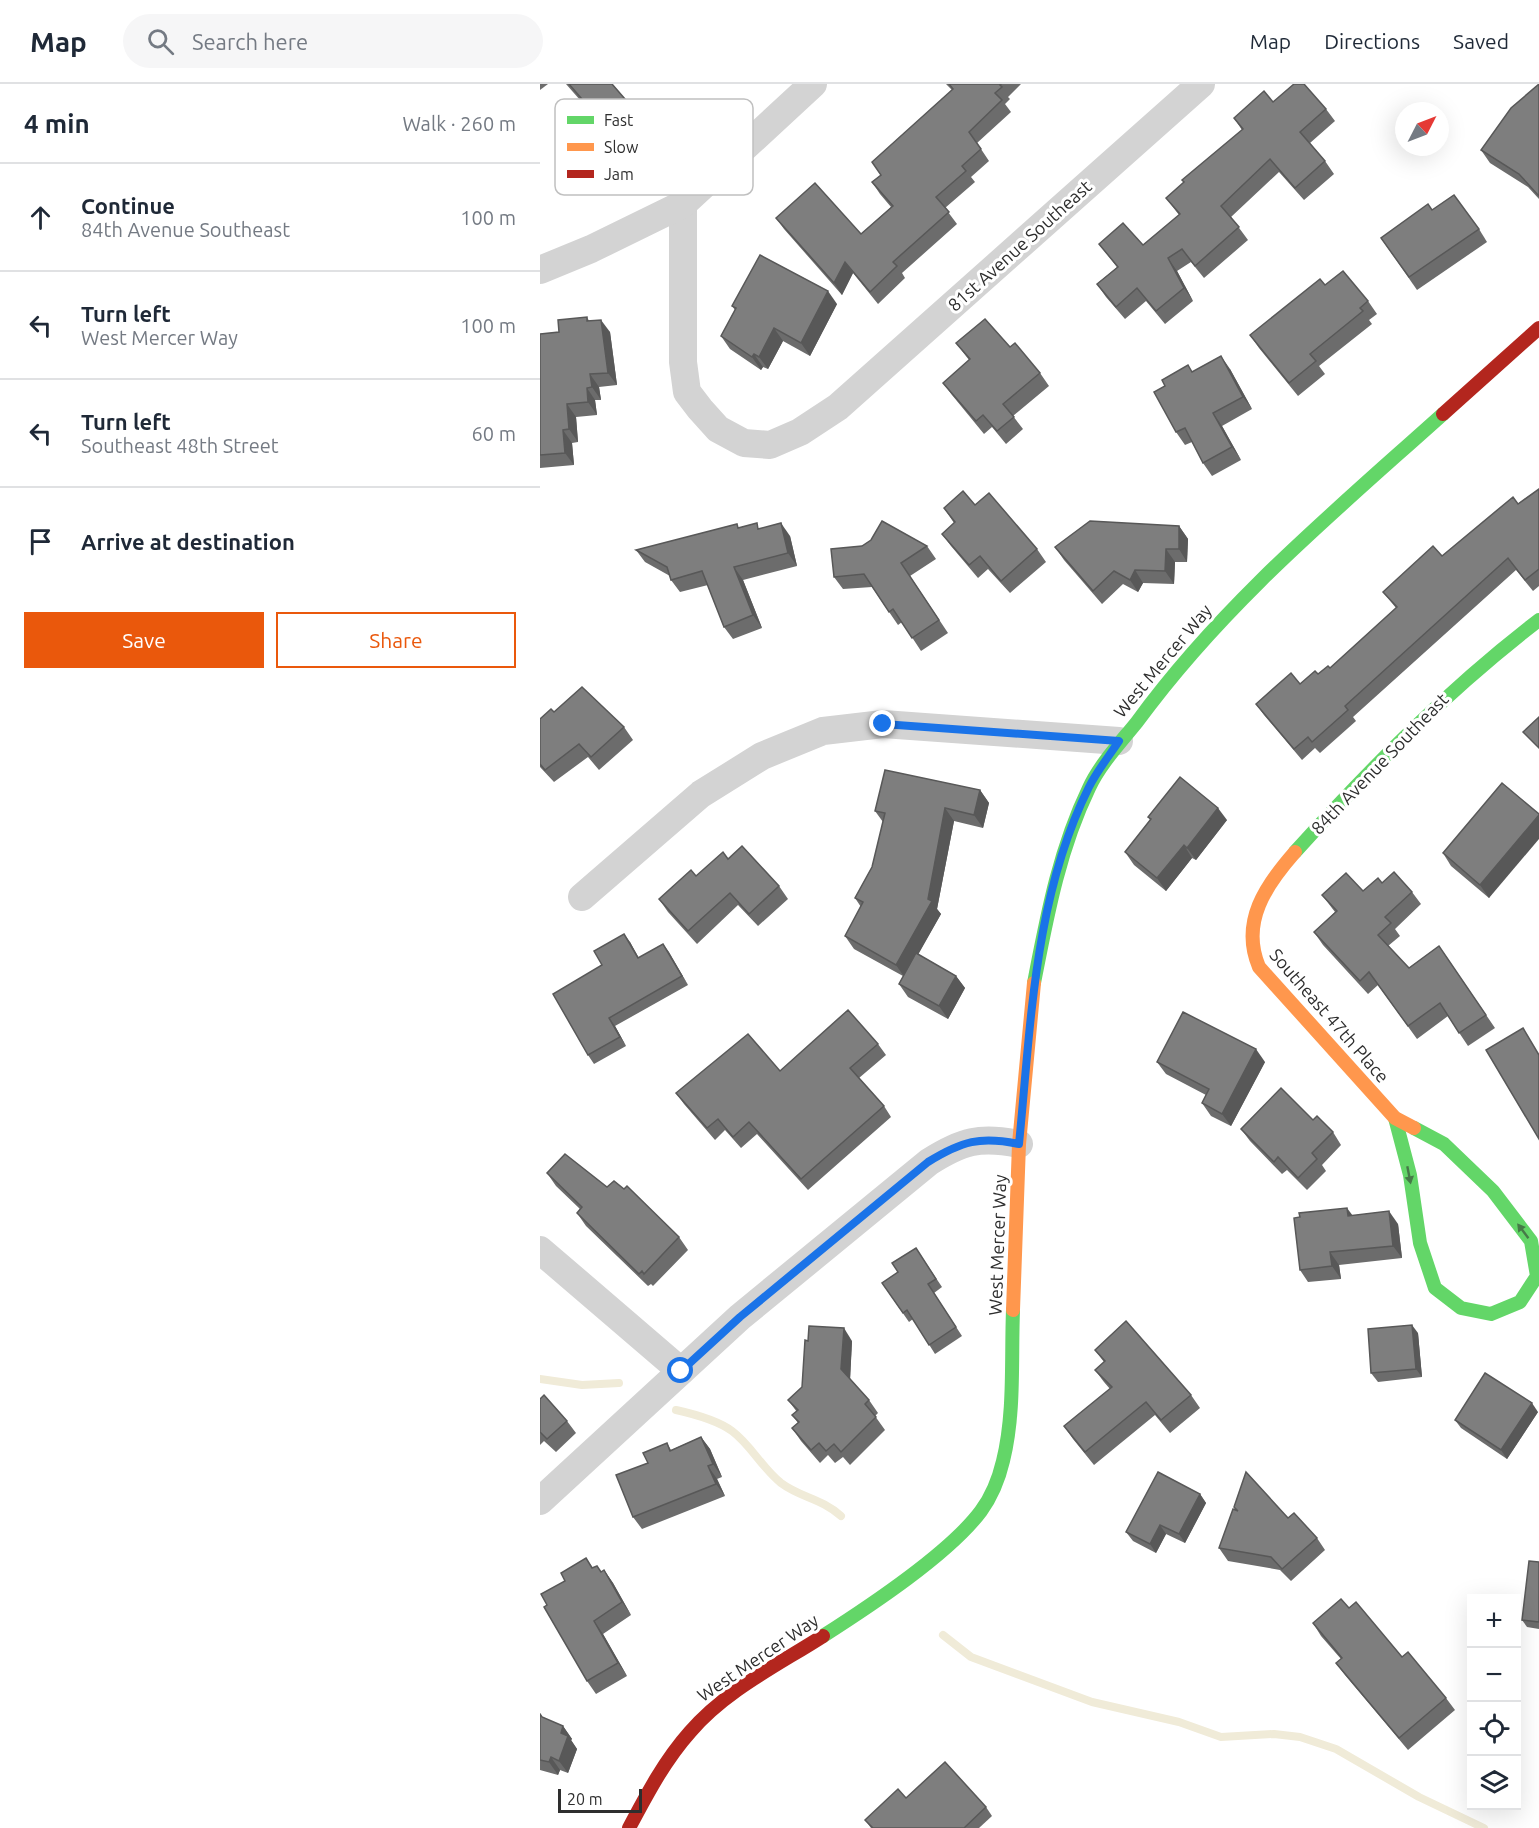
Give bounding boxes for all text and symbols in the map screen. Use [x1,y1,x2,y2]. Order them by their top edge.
search box [123,14,543,68]
icon: search [144,25,177,58]
text: Map [30,26,87,57]
text: Search here [192,29,308,54]
text: Map [1250,29,1291,53]
text: Directions [1324,29,1420,53]
text: Saved [1453,29,1509,53]
legend [555,99,753,195]
north arrow [1395,102,1449,156]
text: 4 min [24,109,90,138]
text: Fast [604,111,634,129]
text: Walk · 260 m [403,112,516,135]
text: Slow [604,138,639,156]
text: Jam [604,165,634,183]
street label: 81st Avenue Southeast [944,176,1095,315]
text: Continue [81,193,175,218]
icon: ahead [24,201,57,234]
text: 100 m [460,206,516,229]
text: 84th Avenue Southeast [81,218,290,241]
text: Turn left [81,301,171,326]
icon: left [24,309,57,342]
text: 100 m [460,314,516,337]
text: West Mercer Way [81,326,238,349]
text: Turn left [81,409,171,434]
icon: left [24,417,57,450]
text: 60 m [472,422,516,445]
text: Southeast 48th Street [81,434,279,457]
icon: arrive [24,525,57,558]
text: Arrive at destination [81,529,295,554]
street label: West Mercer Way [1109,600,1215,721]
button: Save [24,612,264,668]
button: Share [276,612,516,668]
street label: 84th Avenue Southeast [1307,689,1452,838]
route end [869,710,895,736]
street label: Southeast 47th Place [1266,944,1393,1086]
one-way arrow [1405,1166,1414,1185]
street label: West Mercer Way [985,1174,1009,1316]
one-way arrow [1517,1223,1529,1239]
route start [667,1357,693,1383]
map controls [1467,1594,1521,1810]
button: + [1467,1594,1521,1648]
street label: West Mercer Way [693,1609,822,1705]
button: − [1467,1648,1521,1702]
button: locate [1467,1702,1521,1756]
button: layers [1467,1756,1521,1810]
scale bar [558,1786,642,1814]
text: 20 m [567,1790,603,1808]

